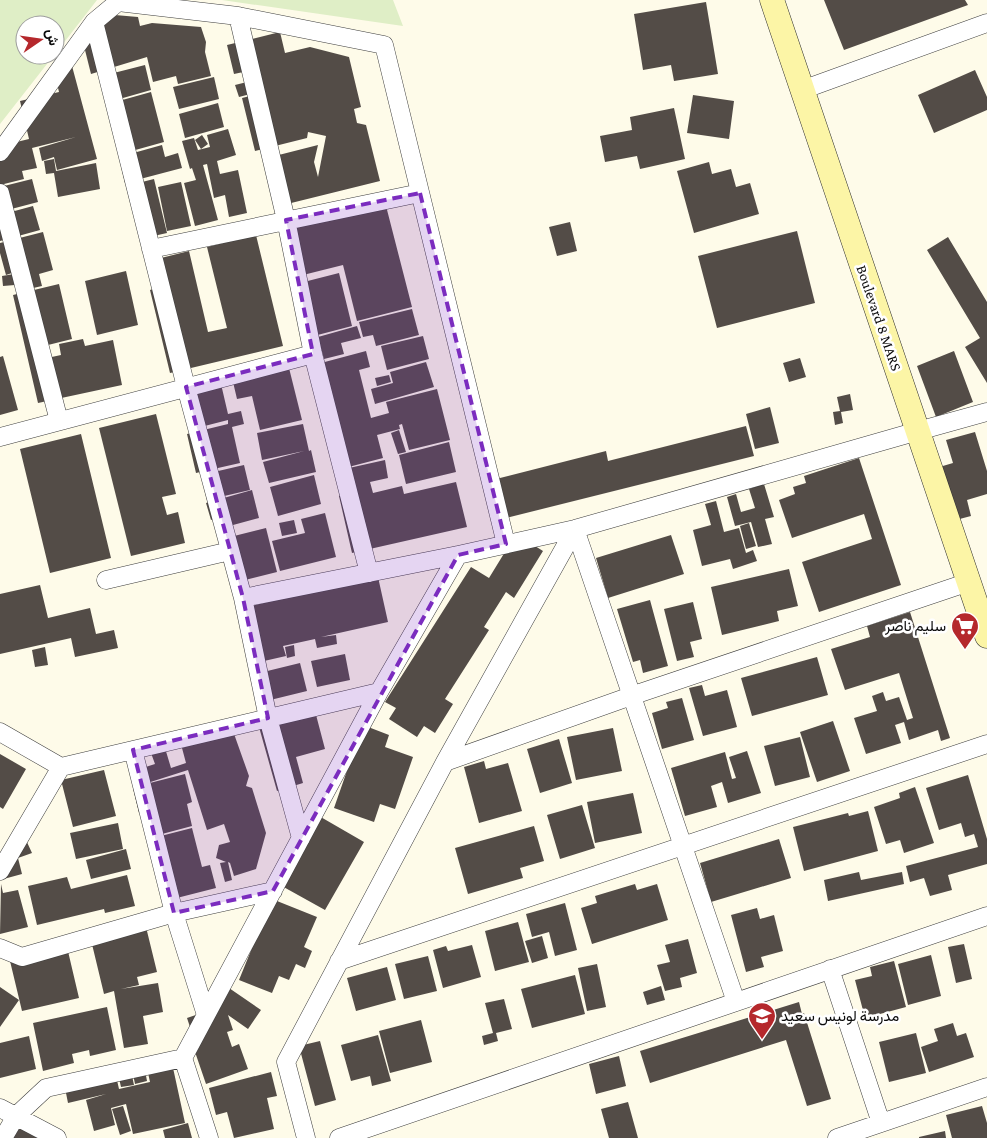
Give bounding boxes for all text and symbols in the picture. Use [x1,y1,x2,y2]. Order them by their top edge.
north arrow [15,15,65,65]
text: ش [42,27,62,47]
street label: Boulevard 8 MARS [853,263,905,373]
supermarket icon: سليم ناصر [950,611,980,650]
place label: سليم ناصر [884,618,946,636]
school or university icon: مدرسة لونيس سعيد [747,1001,777,1040]
place label: مدرسة لونيس سعيد [781,1008,899,1026]

